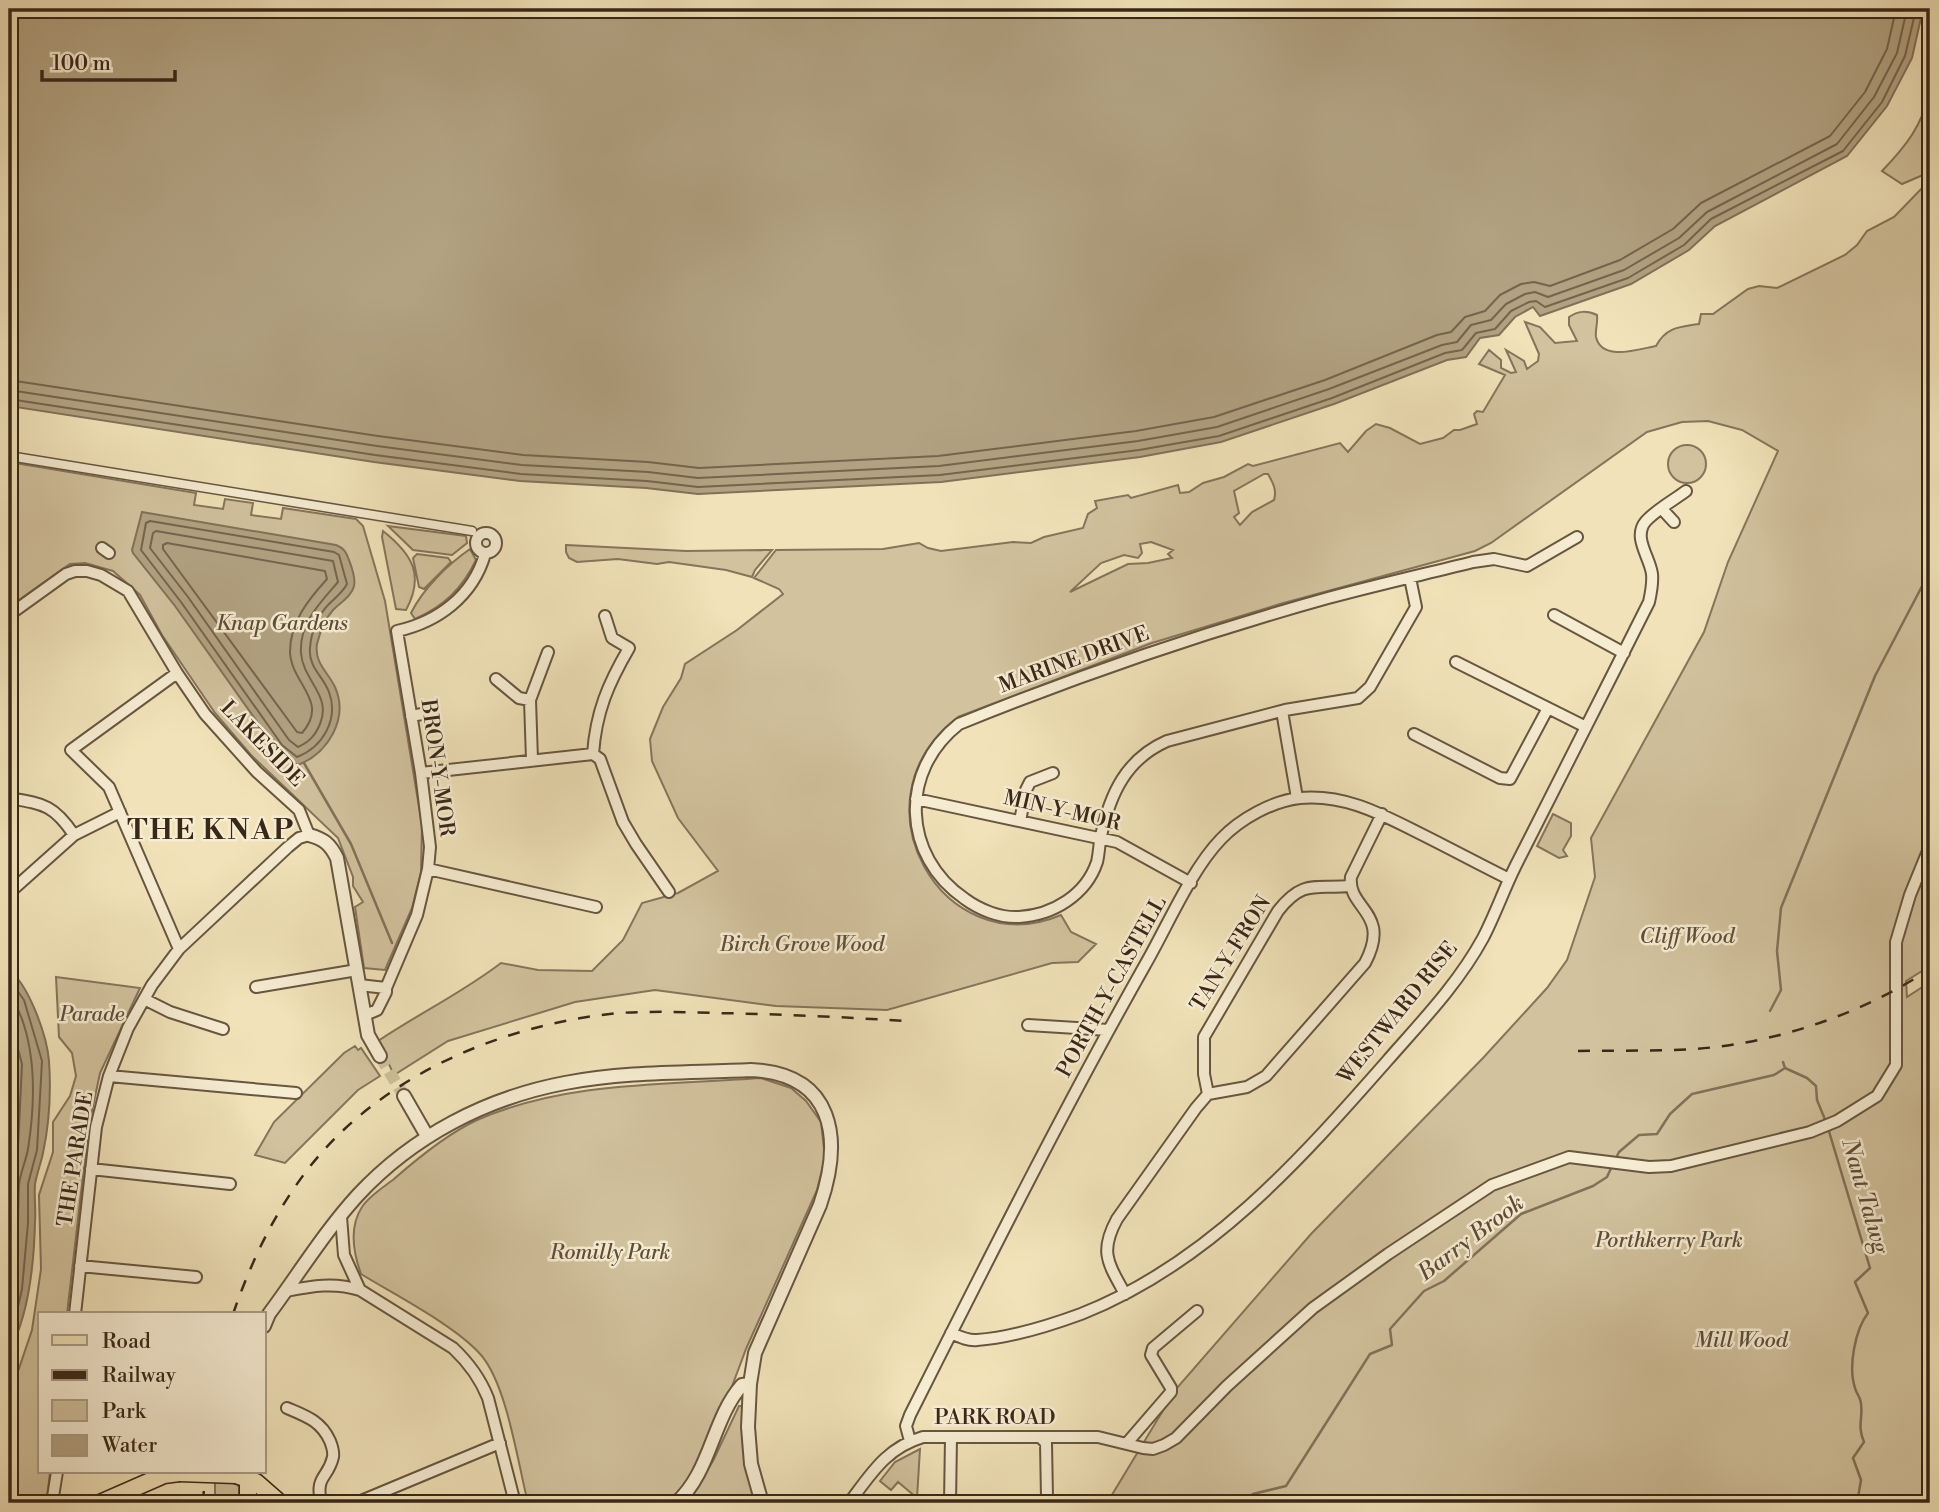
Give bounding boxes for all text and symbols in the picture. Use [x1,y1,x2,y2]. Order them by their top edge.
scale bar [42,38,175,82]
text: 100 m [52,51,111,77]
park label: Knap Gardens [216,611,348,637]
street label: MARINE DRIVE [995,621,1153,699]
street label: LAKESIDE [214,695,310,793]
street label: BRON-Y-MOR [414,697,460,839]
street label: MIN-Y-MOR [1001,785,1123,837]
district label: THE KNAP [127,813,295,848]
street label: TAN-Y-FRON [1185,891,1277,1017]
street label: PORTH-Y-CASTELL [1051,892,1173,1082]
park label: Cliff Wood [1640,924,1736,950]
park label: Birch Grove Wood [719,932,885,958]
street label: WESTWARD RISE [1332,936,1463,1090]
park label: Parade [58,1002,125,1028]
street label: THE PARADE [52,1089,100,1229]
water label: Nant Talwg [1835,1134,1895,1258]
water label: Barry Brook [1412,1189,1530,1288]
park label: Porthkerry Park [1594,1228,1743,1254]
park label: Romilly Park [549,1240,670,1266]
legend [38,1312,266,1474]
park label: Mill Wood [1694,1328,1789,1354]
text: Road [102,1329,151,1355]
text: Railway [102,1363,177,1389]
text: Park [102,1399,147,1425]
street label: PARK ROAD [934,1405,1056,1431]
text: Water [101,1433,157,1459]

